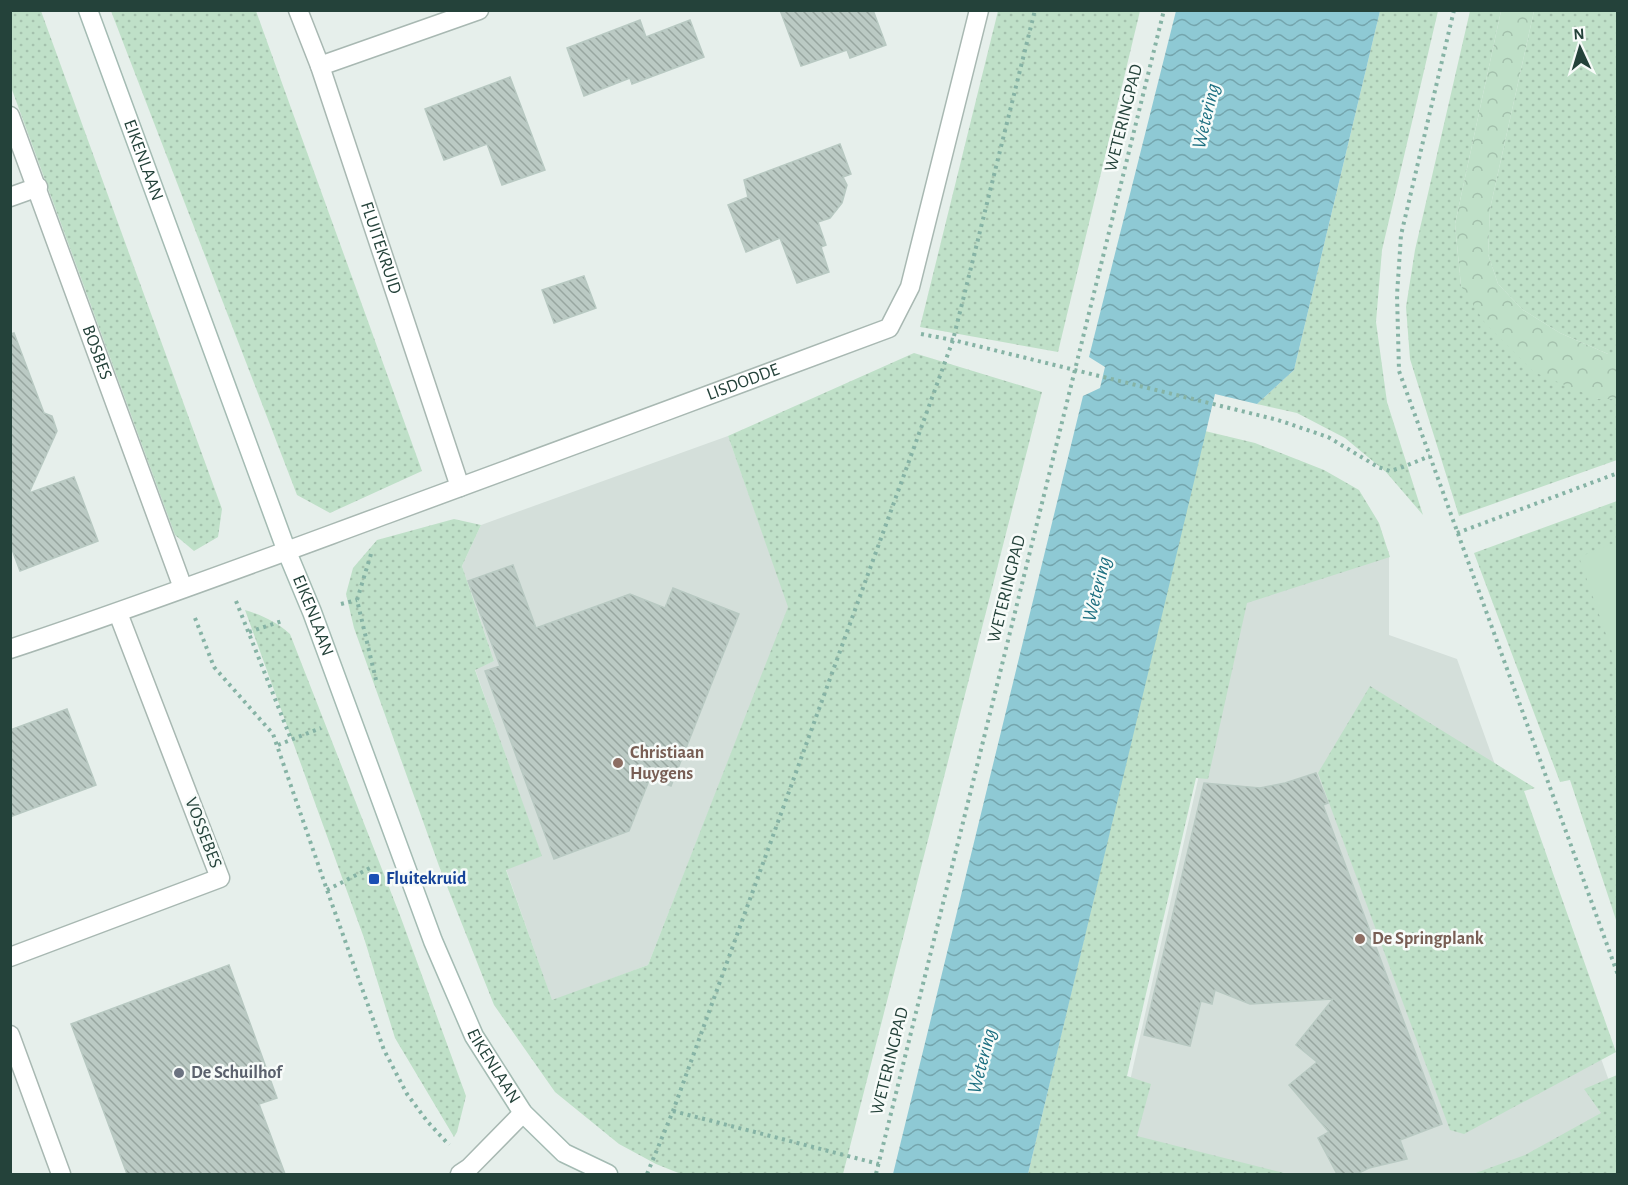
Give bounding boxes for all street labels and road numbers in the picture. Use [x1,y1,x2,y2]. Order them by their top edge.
street label: WETERINGPAD [1102,62,1146,174]
street label: EIKENLAAN [120,117,166,203]
street label: FLUITEKRUID [357,200,404,296]
street label: BOSBES [79,323,115,382]
street label: LISDODDE [704,361,782,404]
street label: WETERINGPAD [985,533,1029,645]
street label: EIKENLAAN [289,573,336,658]
street label: VOSSEBES [181,795,225,871]
street label: WETERINGPAD [868,1005,912,1117]
street label: EIKENLAAN [463,1026,524,1107]

